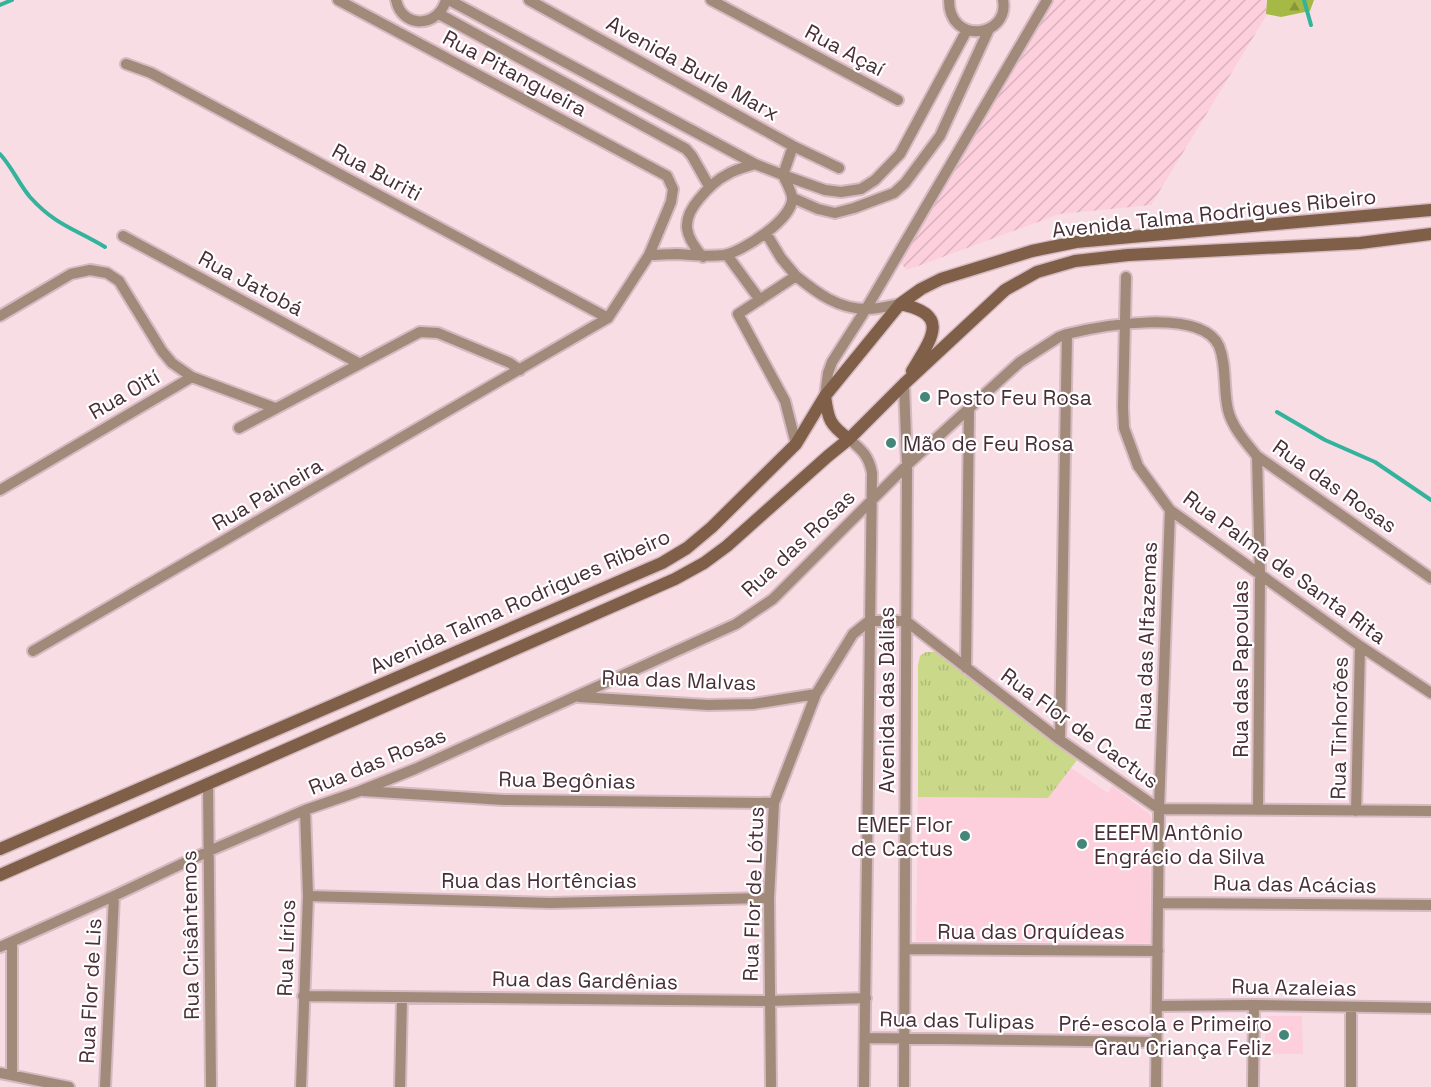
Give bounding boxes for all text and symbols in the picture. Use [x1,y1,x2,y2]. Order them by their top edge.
street label: Avenida Burle Marx [602,9,784,127]
street label: Rua Açaí [801,18,890,83]
street label: Rua Pitangueira [438,24,592,122]
street label: Rua Buriti [327,137,427,207]
street label: Avenida Talma Rodrigues Ribeiro [1050,183,1378,243]
street label: Rua Jatobá [194,244,308,322]
street label: Rua Oití [84,362,165,425]
place label: Posto Feu Rosa [937,384,1092,411]
marker: Posto Feu Rosa [918,390,932,404]
place label: Mão de Feu Rosa [903,430,1074,457]
street label: Rua das Rosas [1268,433,1402,539]
marker: Mão de Feu Rosa [884,436,898,450]
street label: Rua Paineira [207,451,327,537]
street label: Rua das Rosas [735,483,861,603]
street label: Rua Palma de Santa Rita [1178,484,1392,650]
street label: Avenida Talma Rodrigues Ribeiro [366,522,674,680]
street label: Rua das Alfazemas [1129,541,1163,731]
street label: Rua das Papoulas [1227,580,1254,758]
street label: Avenida das Dálias [873,607,900,793]
street label: Rua Tinhorões [1324,656,1354,800]
street label: Rua Flor de Cactus [996,662,1164,794]
street label: Rua das Malvas [601,664,757,696]
street label: Rua das Rosas [304,721,450,801]
street label: Rua Begônias [498,765,636,795]
street label: Rua Flor de Lótus [736,806,770,982]
place label: EMEF Flor de Cactus [851,811,953,862]
place label: EEEFM Antônio Engrácio da Silva [1094,819,1265,870]
marker: EMEF Flor de Cactus [958,829,972,843]
marker: EEEFM Antônio Engrácio da Silva [1075,837,1089,851]
street label: Rua Crisântemos [175,850,205,1020]
street label: Rua das Hortências [441,867,637,894]
street label: Rua das Acácias [1213,869,1377,899]
street label: Rua Lírios [271,899,301,997]
street label: Rua Flor de Lis [73,918,107,1064]
street label: Rua das Orquídeas [937,918,1125,945]
street label: Rua das Gardênias [492,965,678,995]
street label: Rua Azaleias [1231,972,1357,1002]
street label: Rua das Tulipas [879,1005,1035,1035]
place label: Pré-escola e Primeiro Grau Criança Feliz [1059,1010,1272,1061]
marker: Pré-escola e Primeiro Grau Criança Feliz [1277,1028,1291,1042]

